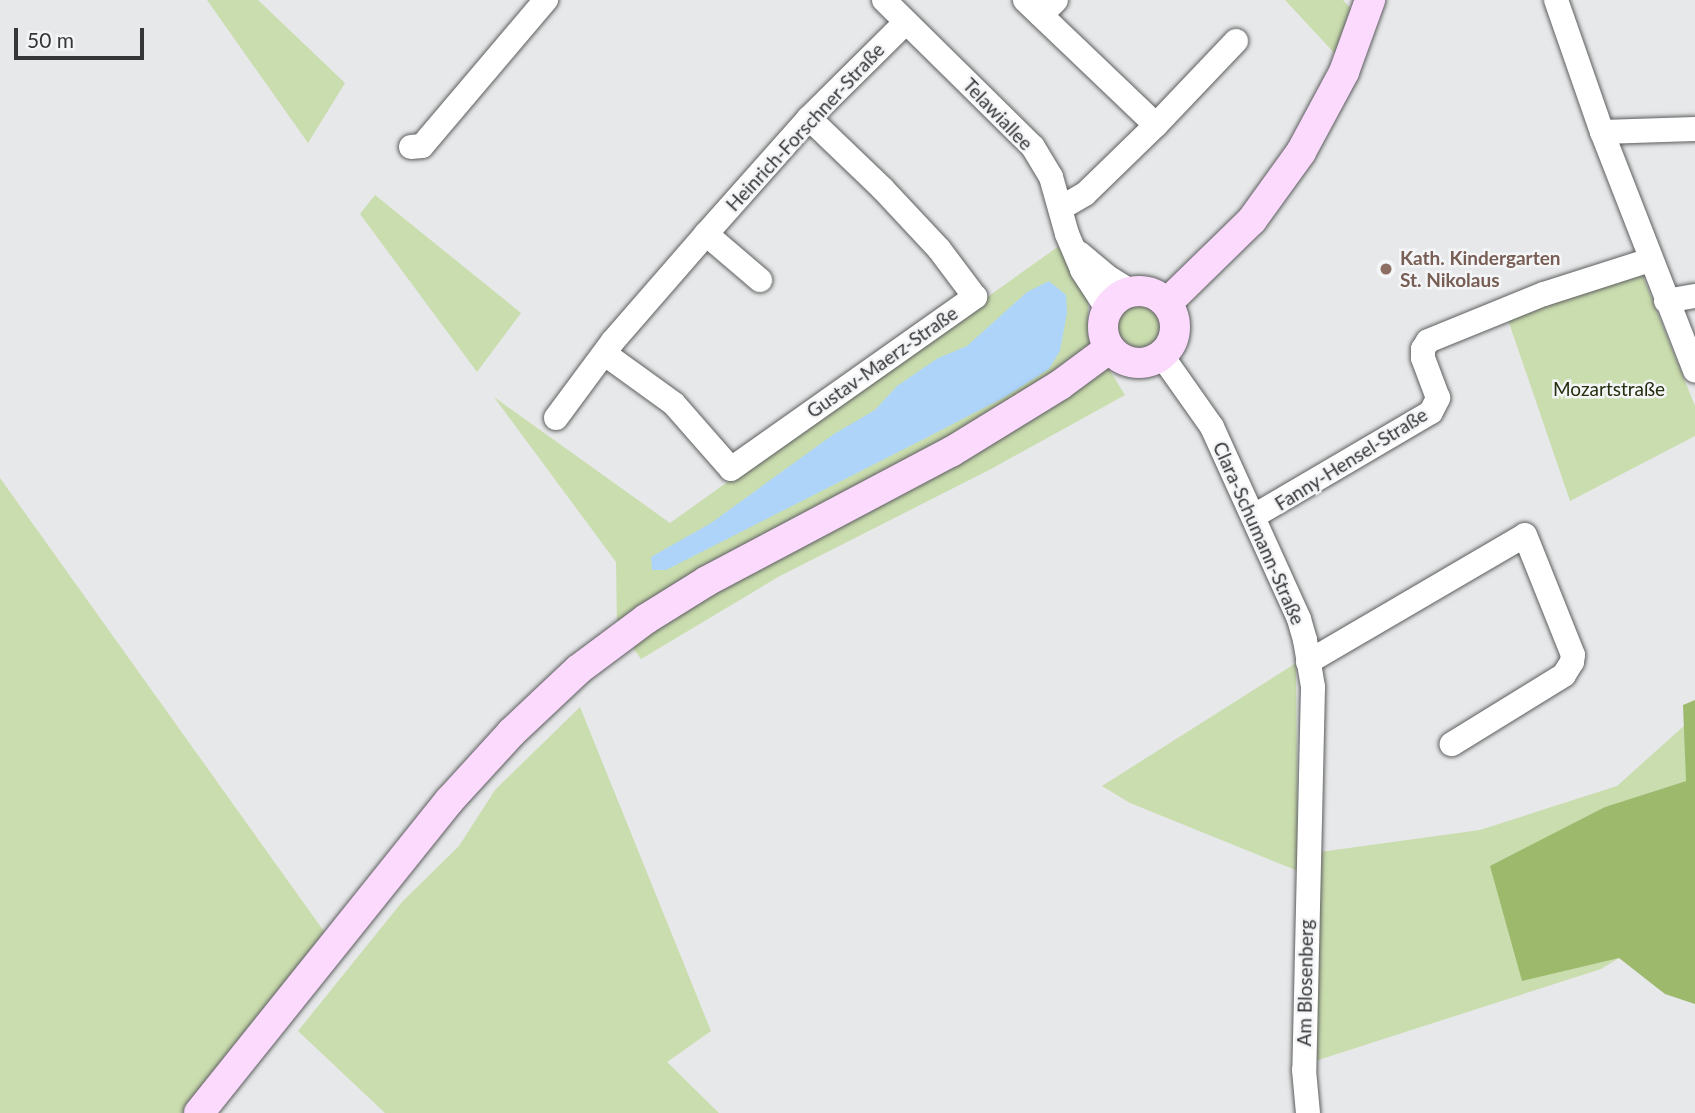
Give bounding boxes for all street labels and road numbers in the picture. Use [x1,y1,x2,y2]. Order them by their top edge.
street label: Heinrich-Forschner-Straße [721,38,889,216]
street label: Telawiallee [958,73,1038,155]
street label: Gustav-Maerz-Straße [802,301,962,423]
street label: Fanny-Hensel-Straße [1271,403,1431,515]
street label: Clara-Schumann-Straße [1208,438,1310,628]
street label: Am Blosenberg [1292,919,1318,1047]

